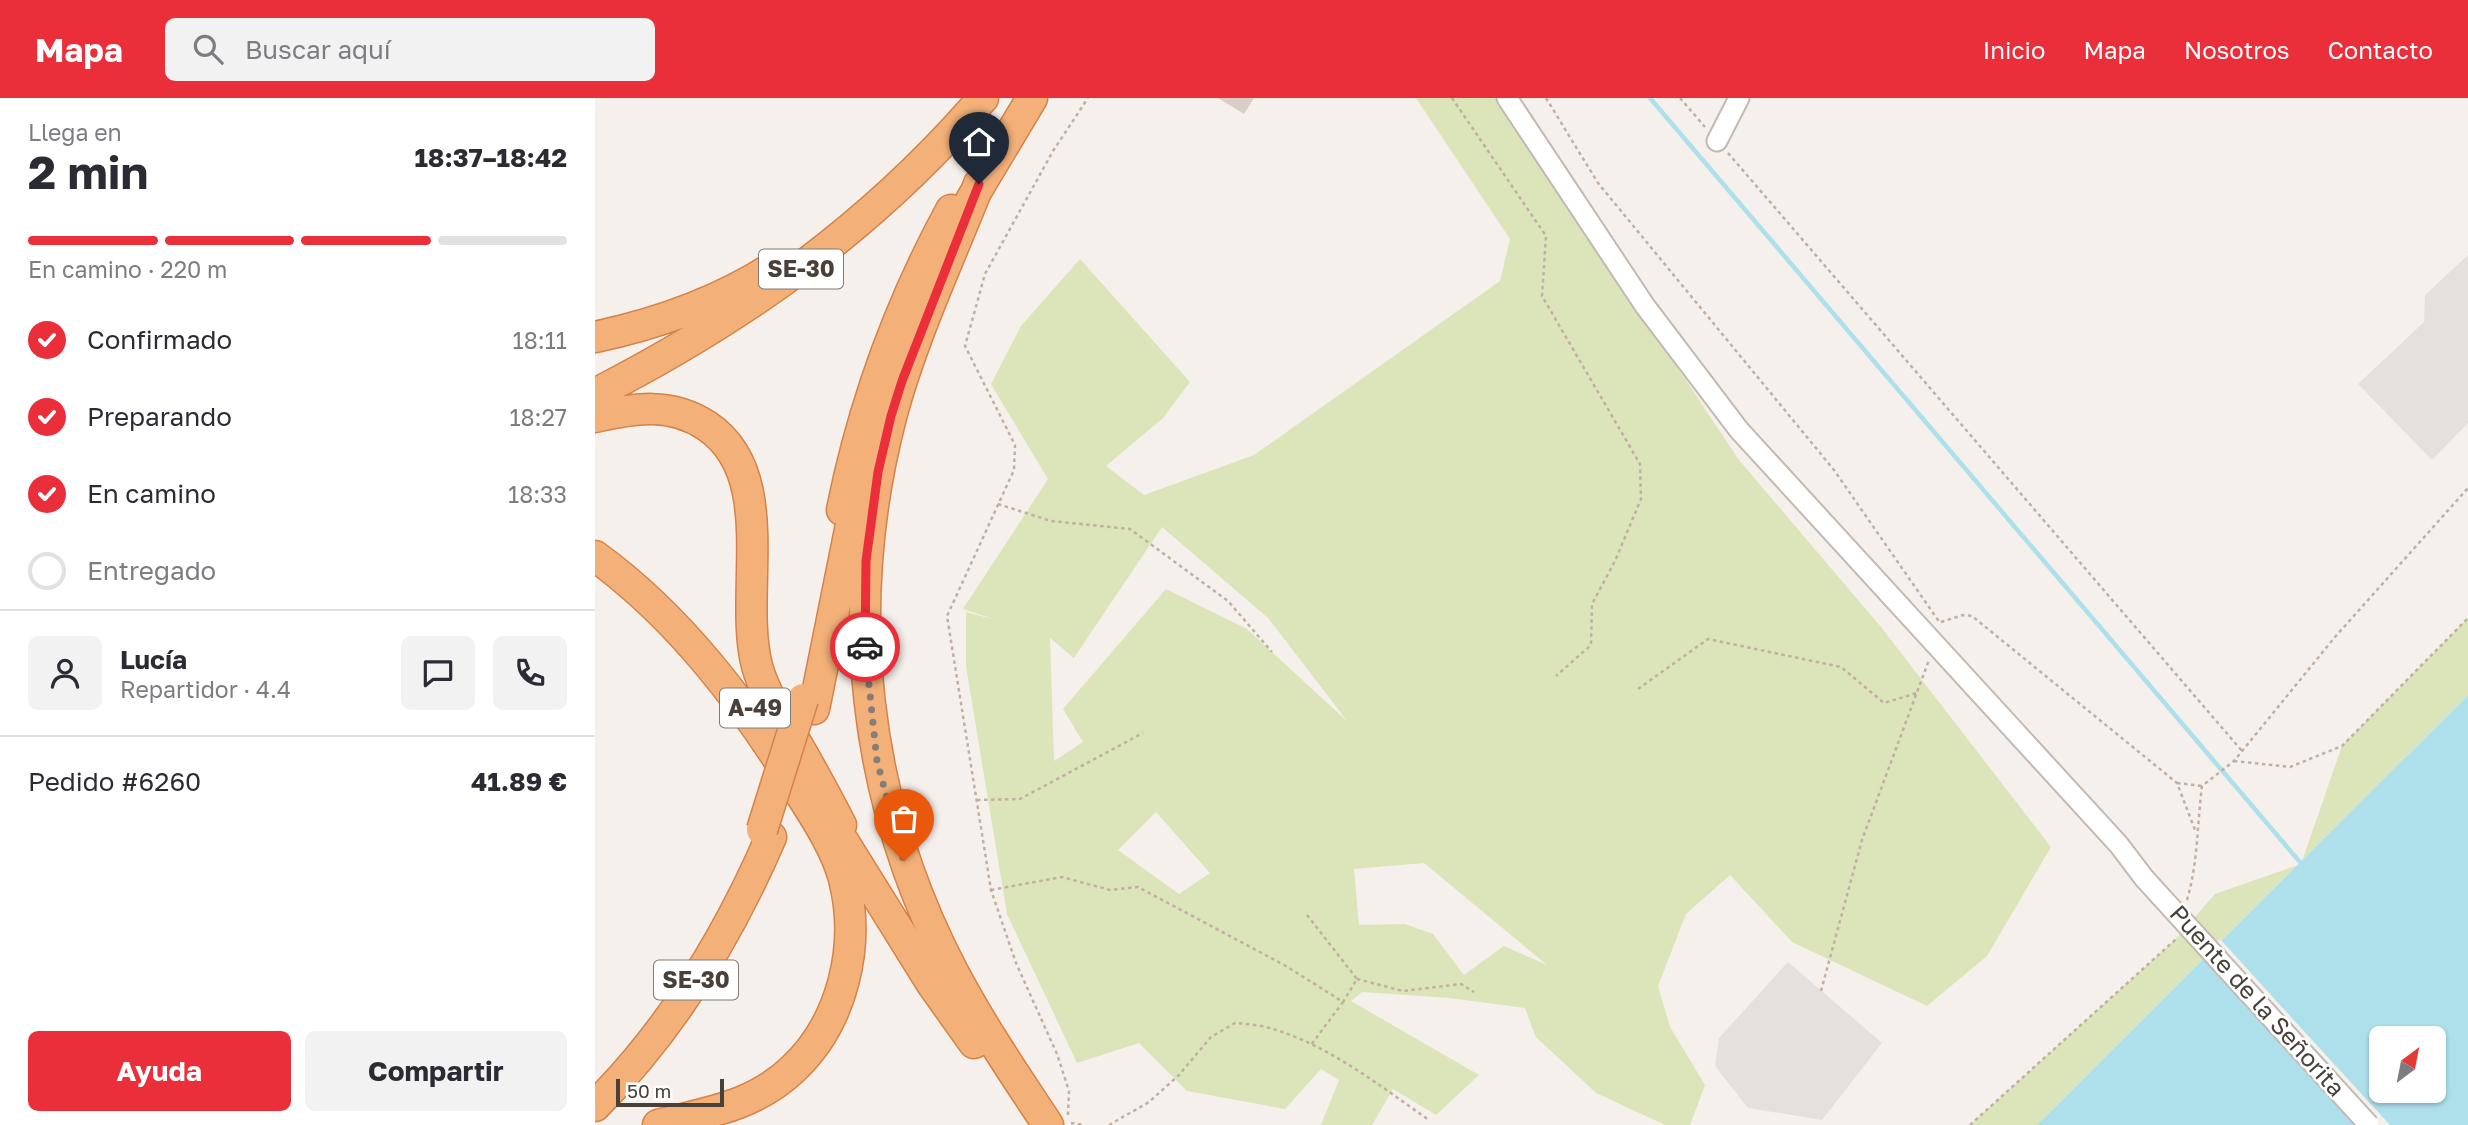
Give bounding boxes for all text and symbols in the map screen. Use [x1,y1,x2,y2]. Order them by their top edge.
search box [165,18,655,81]
text: Mapa [35,30,123,69]
icon: search [189,30,227,68]
text: Buscar aquí [245,34,391,65]
text: Inicio [1983,35,2045,64]
text: Mapa [2083,35,2146,64]
text: Nosotros [2184,35,2290,64]
text: Contacto [2328,35,2433,64]
pin [949,112,1009,184]
text: Llega en [28,118,122,146]
icon: home [960,123,998,161]
text: 18:37–18:42 [414,142,567,173]
text: 2 min [28,144,148,199]
road number: SE-30 [759,250,843,288]
text: En camino · 220 m [28,255,227,283]
icon: check [28,321,66,359]
text: Confirmado [87,324,232,355]
text: 18:11 [513,326,567,354]
icon: check [28,398,66,436]
text: Preparando [87,401,232,432]
text: 18:27 [509,403,567,431]
icon: check [28,475,66,513]
text: En camino [87,478,216,509]
text: 18:33 [508,480,567,508]
text: Entregado [87,555,216,586]
courier [830,612,900,682]
icon: car [846,628,884,666]
button: person [28,636,102,710]
button: chat [401,636,475,710]
button: phone [493,636,567,710]
text: Lucía [120,644,187,675]
text: Repartidor · 4.4 [120,675,291,703]
road number: A-49 [720,688,790,728]
text: Pedido #6260 [28,766,201,797]
text: 41.89 € [471,766,567,797]
pin [874,789,934,861]
icon: bag [885,800,923,838]
street label: Puente de la Señorita [2165,898,2352,1102]
road number: SE-30 [654,960,738,1000]
north arrow [2369,1026,2447,1102]
map controls [2369,1026,2446,1103]
button: Ayuda [28,1031,291,1111]
button: Compartir [305,1031,567,1111]
scale bar [616,1076,725,1108]
text: 50 m [627,1079,671,1102]

